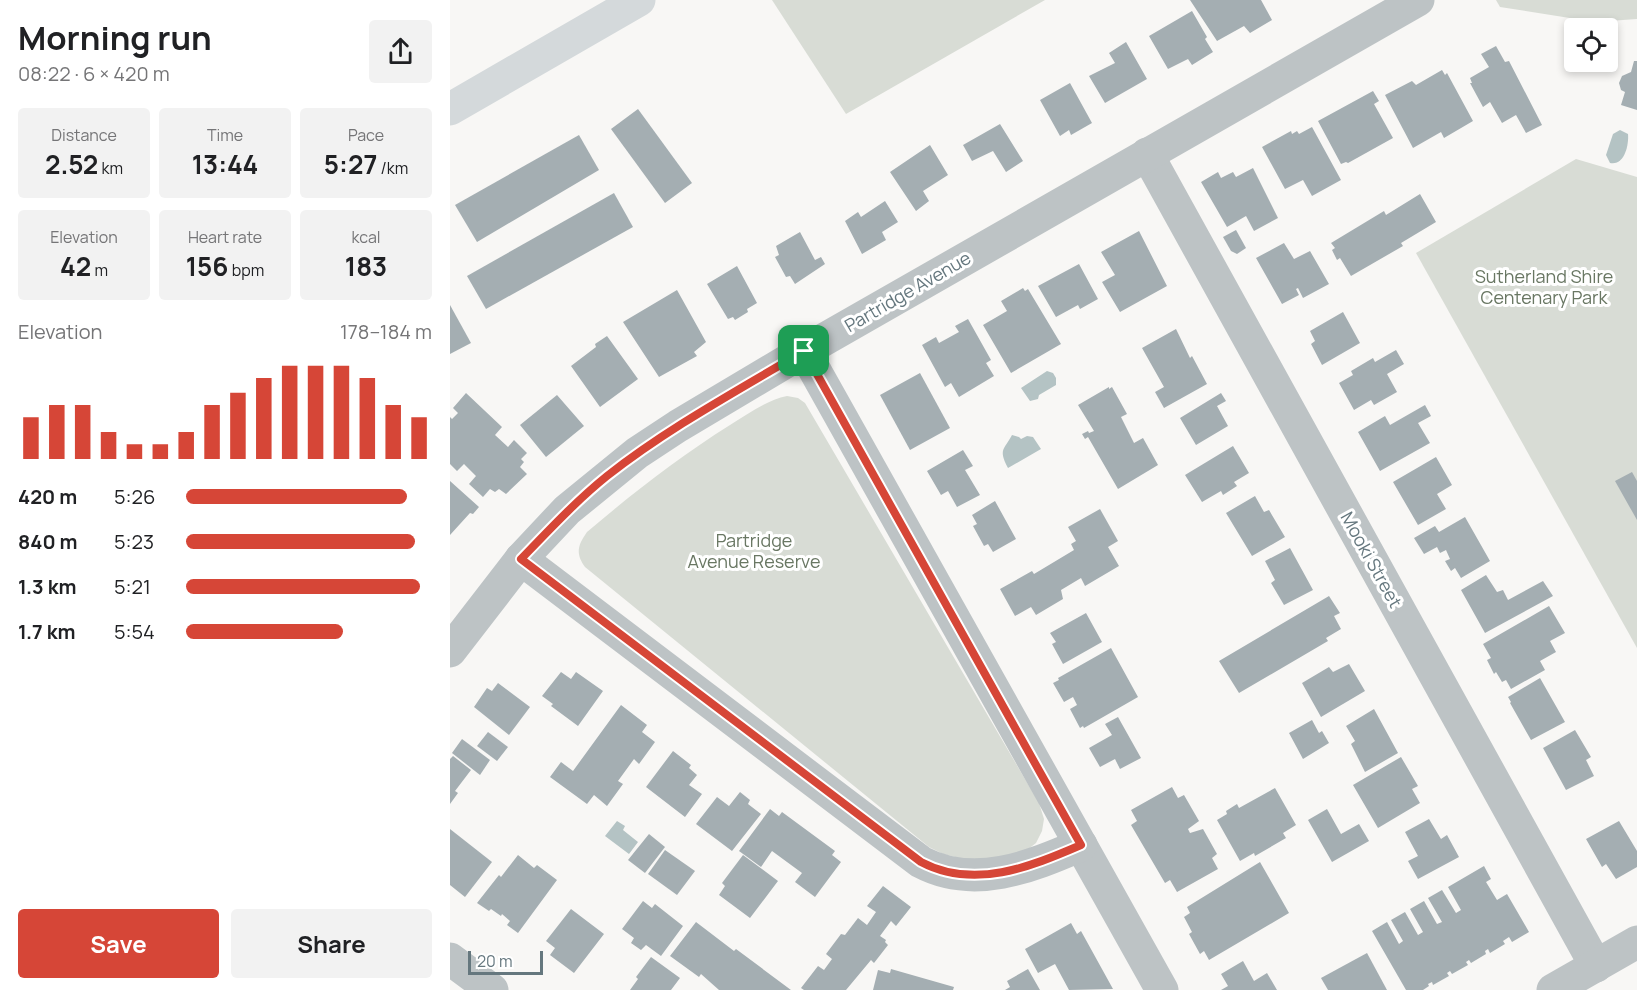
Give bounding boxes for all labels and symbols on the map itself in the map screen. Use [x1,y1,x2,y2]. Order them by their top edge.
street label: Partridge Avenue [840,245,975,337]
park label: Sutherland Shire Centenary Park [1475,264,1613,309]
pin [778,325,829,376]
street label: Mooki Street [1336,507,1408,612]
park label: Partridge Avenue Reserve [688,528,820,573]
scale bar [468,948,543,976]

